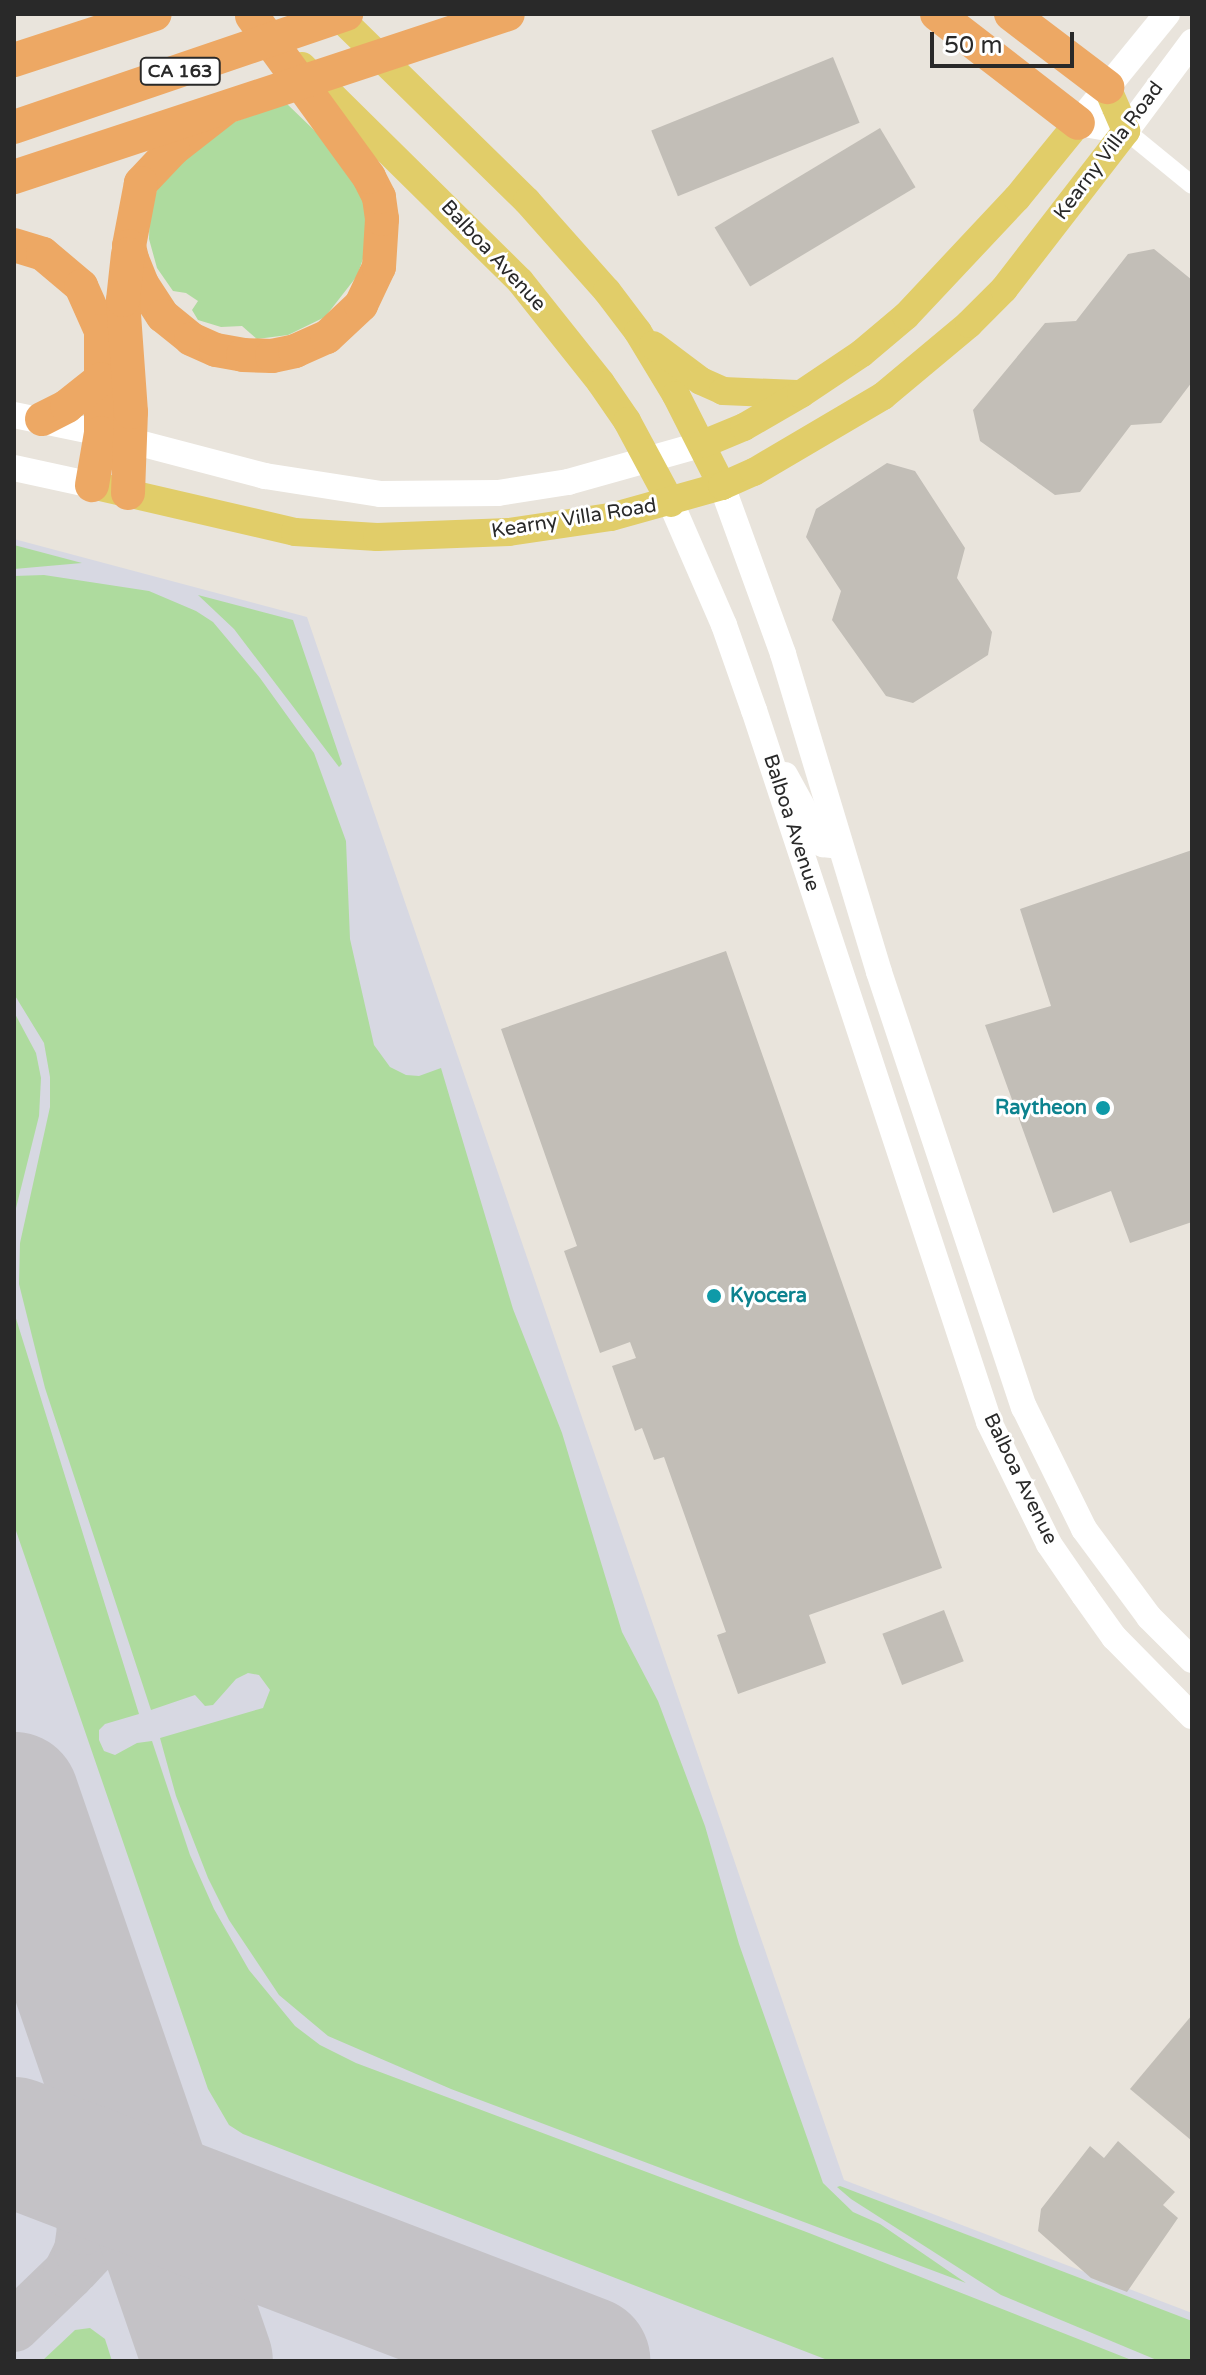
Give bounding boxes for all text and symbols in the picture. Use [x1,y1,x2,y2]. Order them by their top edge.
scale bar [934,16,1078,66]
text: 50 m [944,31,1002,60]
road number: CA 163 [138,57,222,85]
street label: Kearny Villa Road [1049,77,1169,225]
street label: Balboa Avenue [436,196,550,316]
street label: Kearny Villa Road [490,494,658,544]
street label: Balboa Avenue [758,751,824,895]
place label: Raytheon [995,1096,1087,1120]
marker: Raytheon [1094,1099,1112,1117]
place label: Kyocera [730,1284,807,1308]
marker: Kyocera [705,1287,723,1305]
street label: Balboa Avenue [978,1410,1062,1548]

